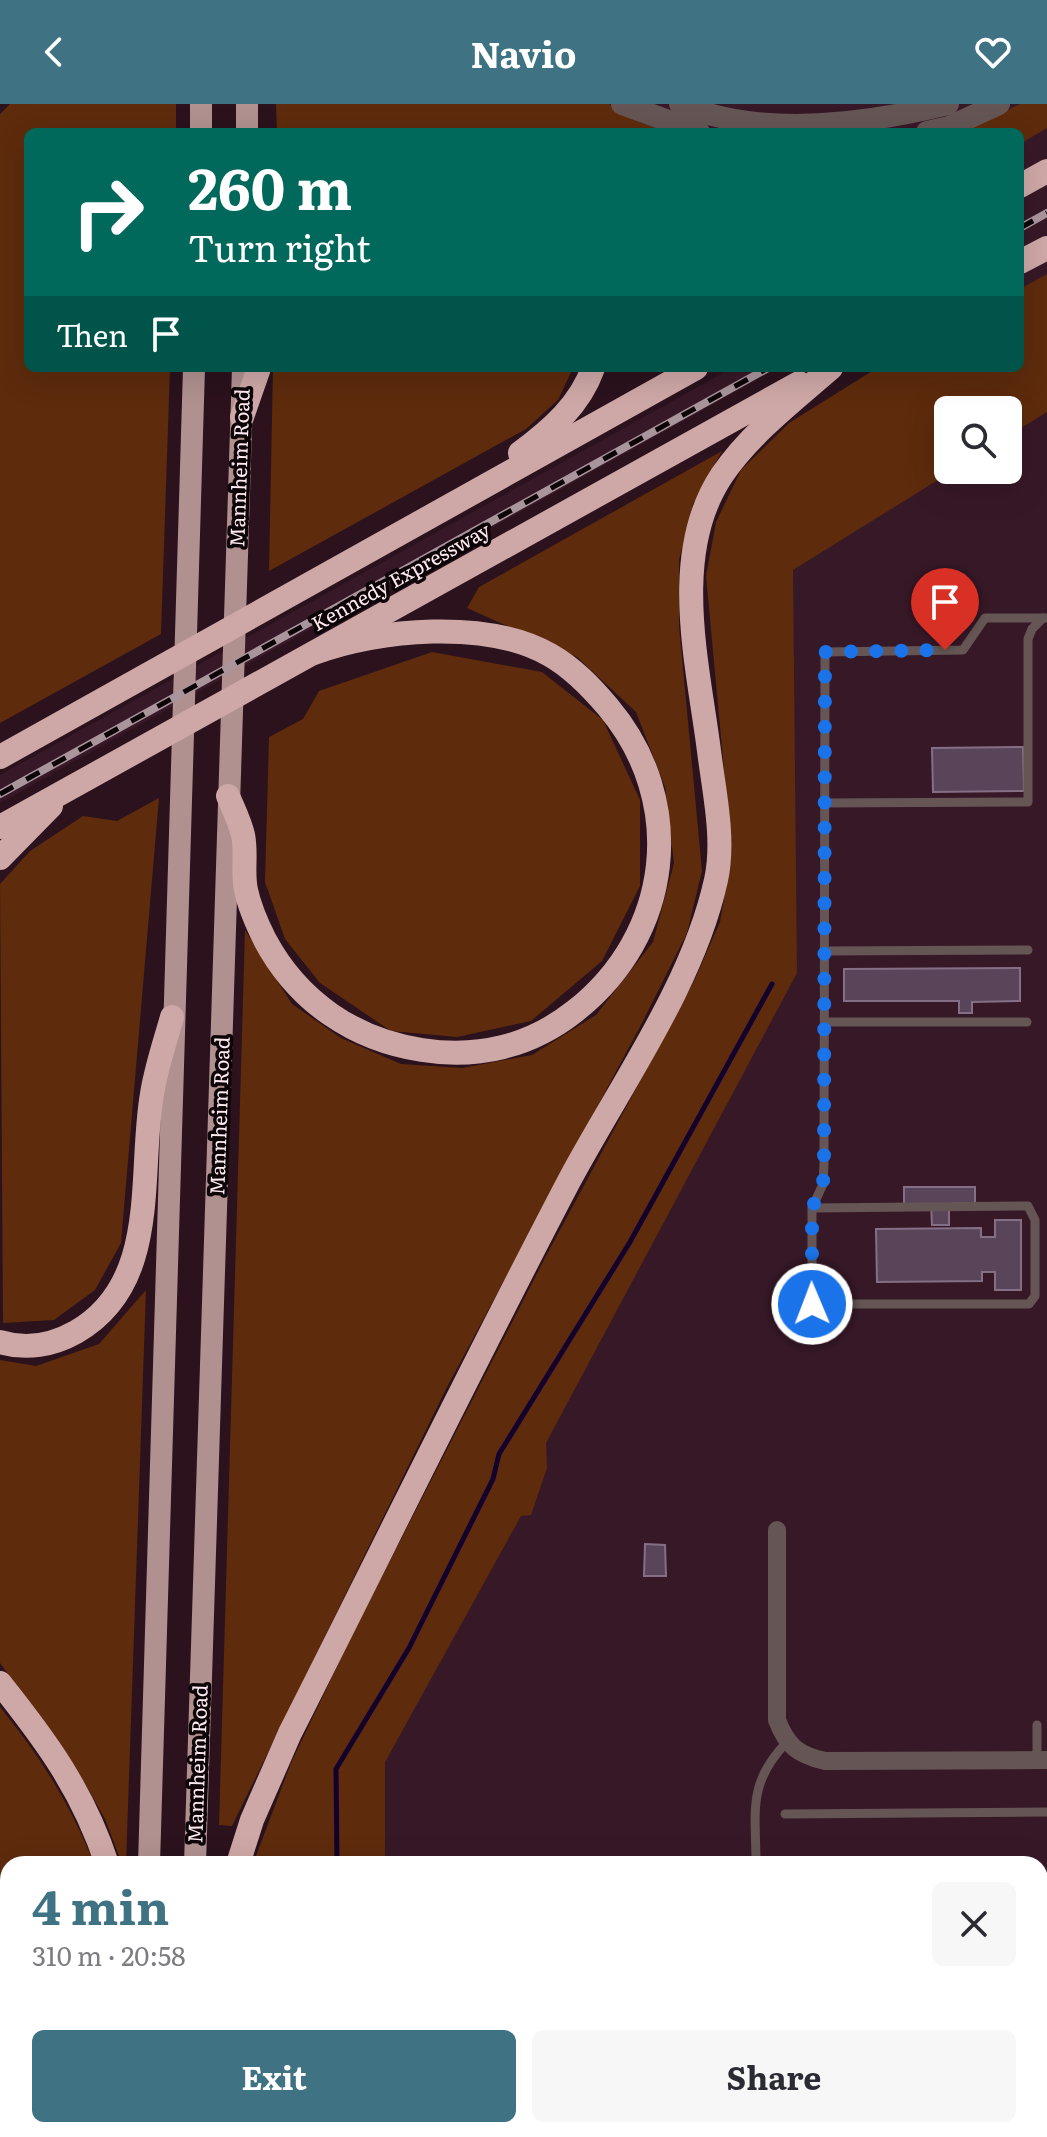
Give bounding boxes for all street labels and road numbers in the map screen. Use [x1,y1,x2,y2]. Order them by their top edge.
street label: Mannheim Road [220,388,256,548]
street label: Kennedy Expressway [305,513,495,637]
street label: Mannheim Road [200,1036,236,1196]
street label: Mannheim Road [178,1684,214,1844]

